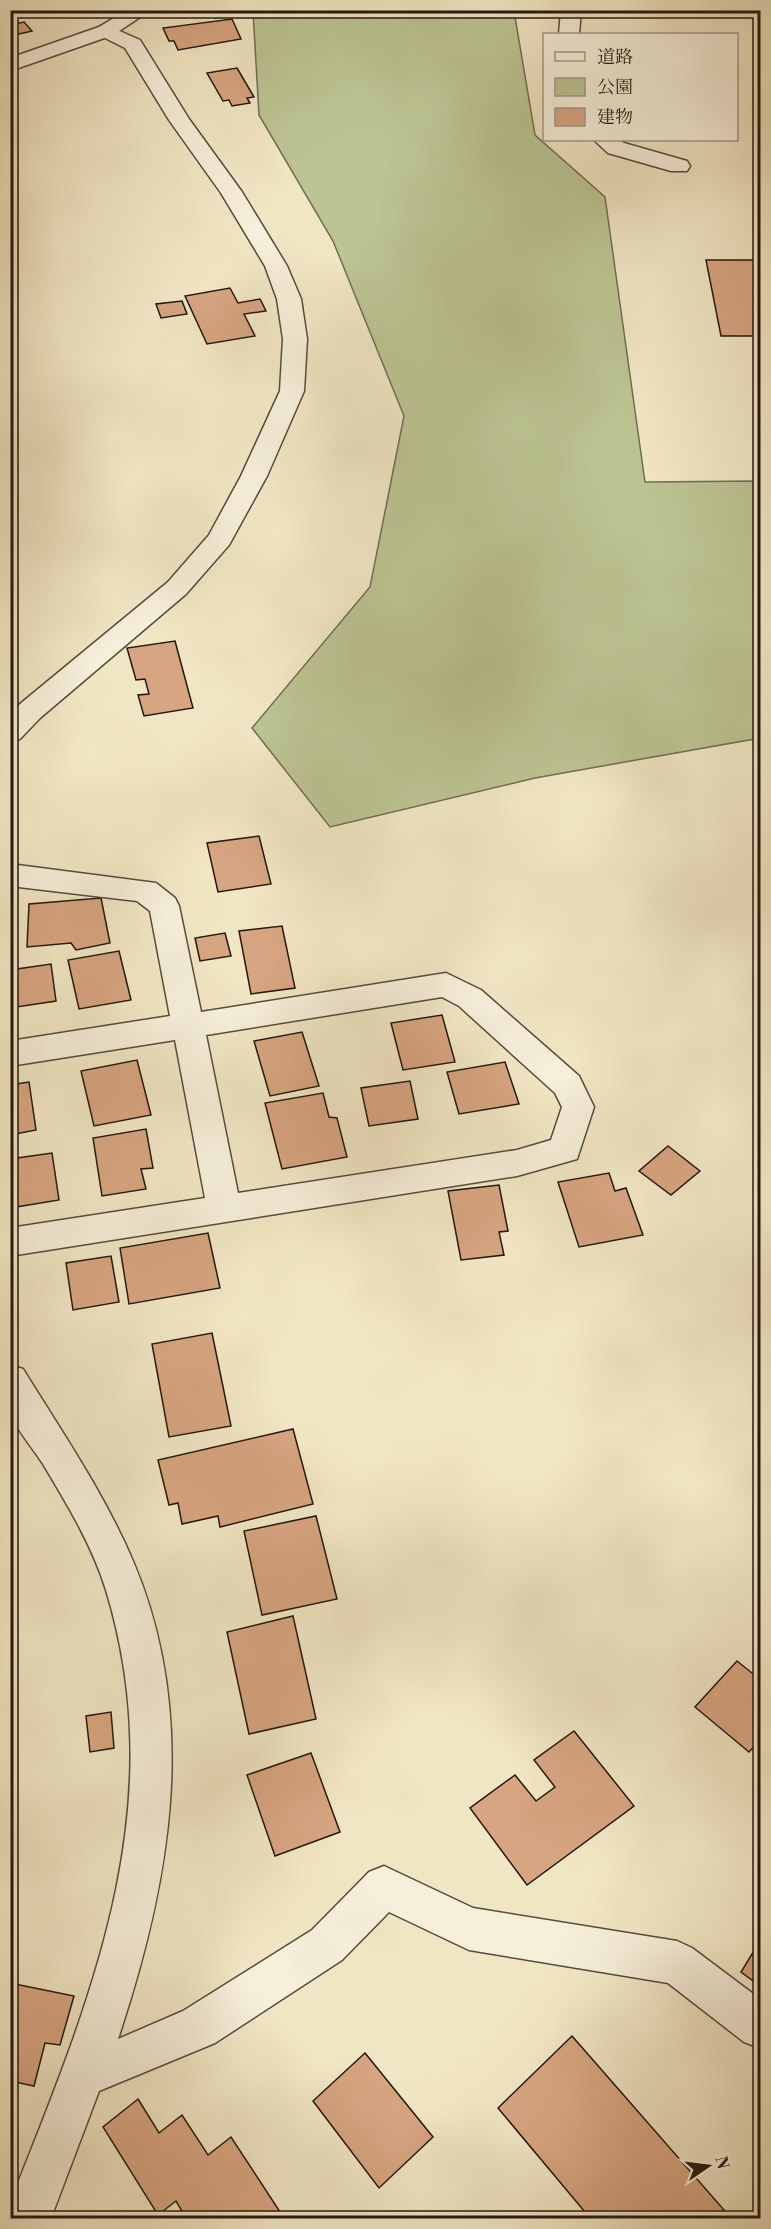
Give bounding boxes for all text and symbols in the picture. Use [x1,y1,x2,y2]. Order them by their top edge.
legend [543,33,738,141]
text: 道路 [597,46,633,69]
text: 公園 [597,76,633,99]
text: 建物 [597,106,633,129]
north arrow [678,2136,738,2196]
text: N [710,2154,733,2172]

